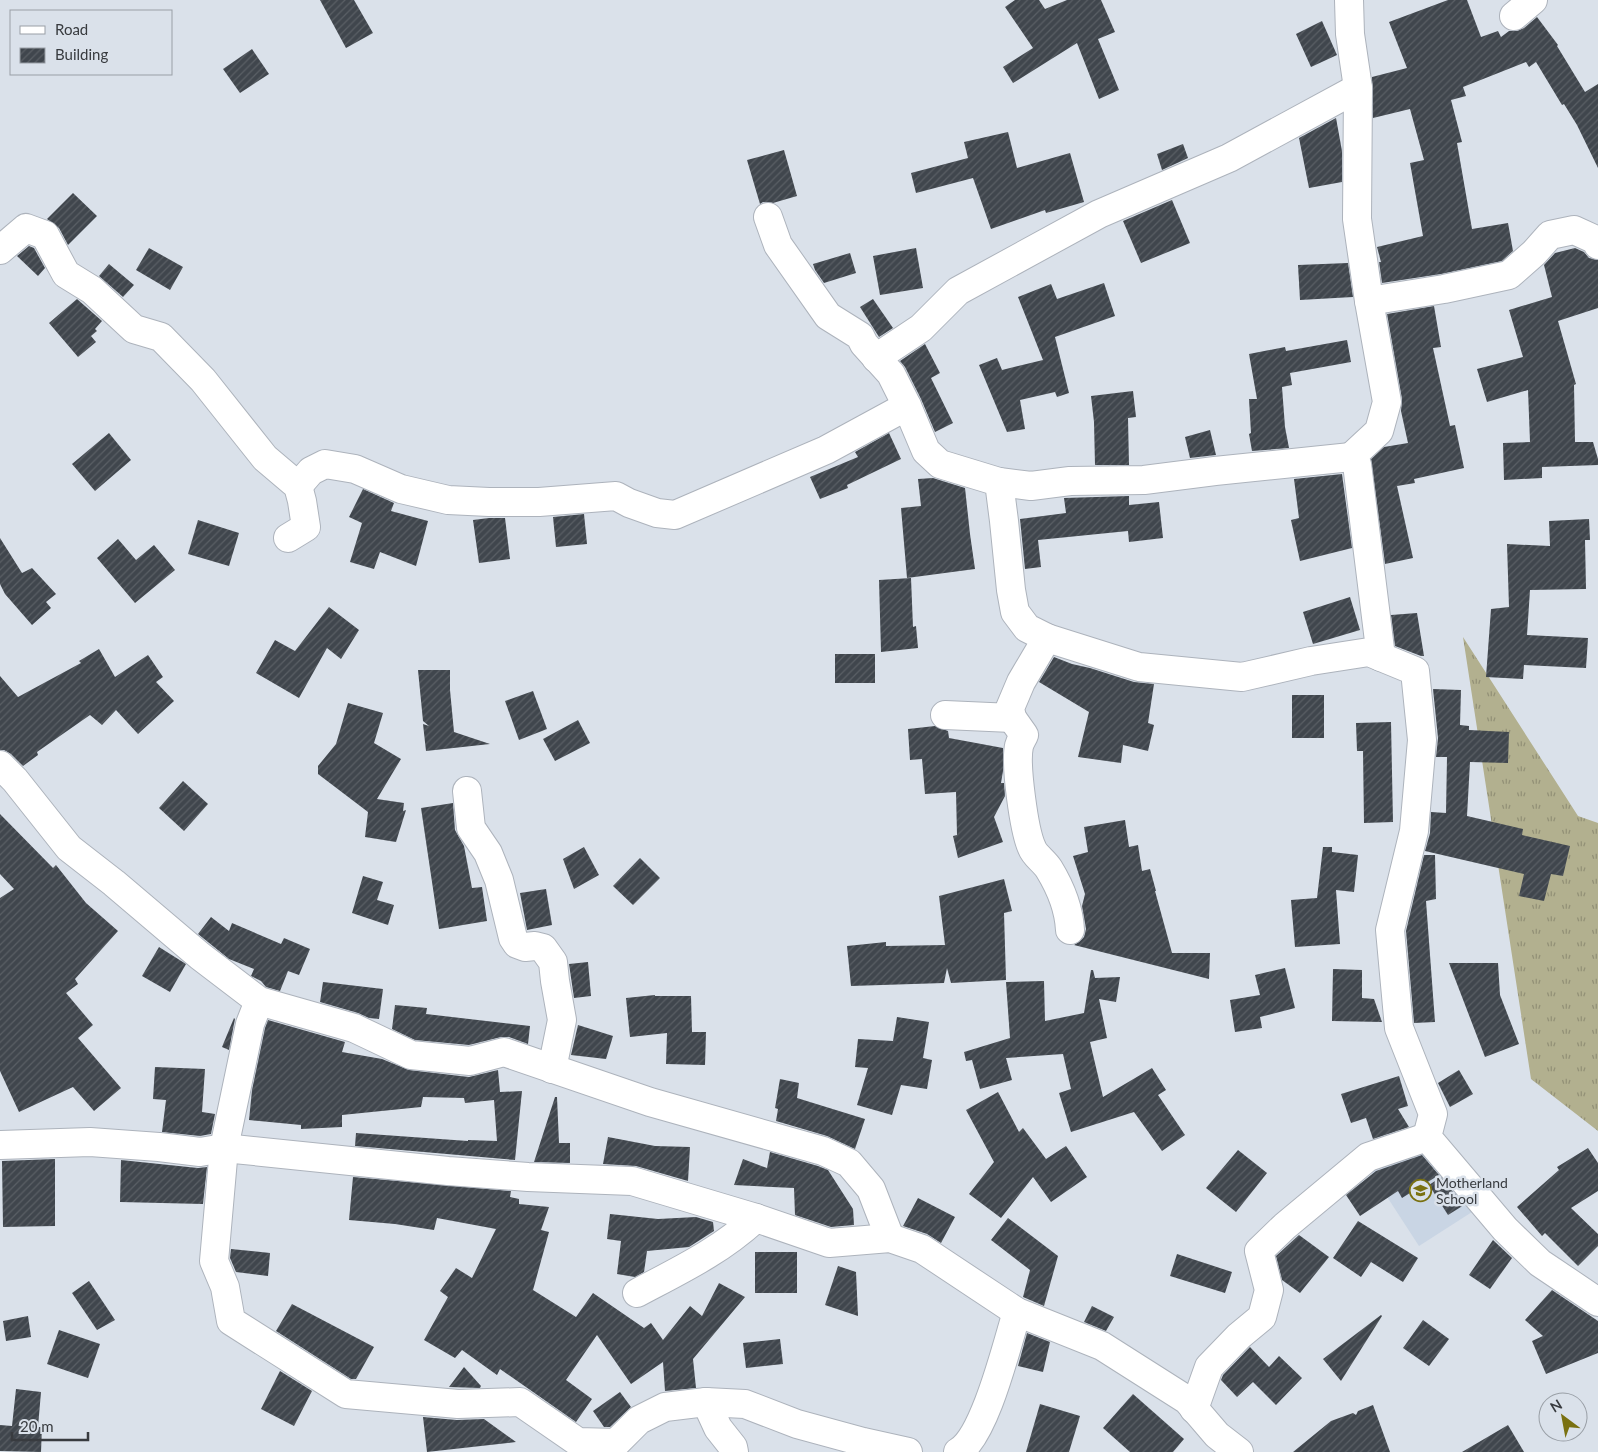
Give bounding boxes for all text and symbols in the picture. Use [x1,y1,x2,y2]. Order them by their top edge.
legend [10,10,172,75]
text: Road [55,20,88,38]
text: Building [55,45,108,63]
place label: Motherland School [1436,1174,1508,1207]
school or university icon: Motherland School [1408,1178,1432,1202]
north arrow [1538,1392,1588,1442]
text: N [1547,1395,1565,1416]
scale bar [12,1410,89,1442]
text: 20 m [20,1417,54,1435]

